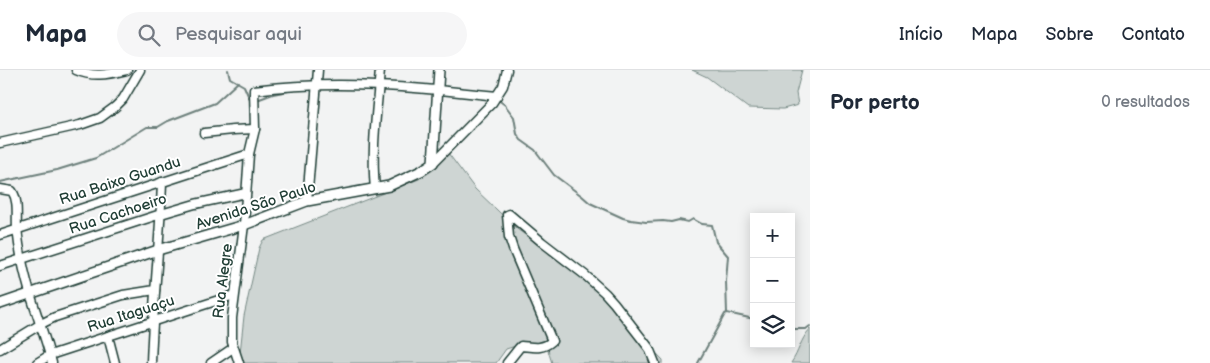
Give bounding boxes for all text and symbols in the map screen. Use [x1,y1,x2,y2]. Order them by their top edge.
search box [117,12,467,57]
text: Mapa [25,20,87,49]
icon: search [135,21,163,49]
text: Pesquisar aqui [175,23,302,46]
text: Início [899,24,943,45]
text: Mapa [971,24,1017,45]
text: Sobre [1045,24,1093,45]
text: Contato [1121,24,1185,45]
text: Por perto [830,90,920,115]
text: 0 resultados [1101,93,1190,112]
street label: Rua Baixo Guandu [57,152,183,210]
street label: Avenida São Paulo [194,178,318,234]
street label: Rua Cachoeiro [67,189,169,239]
map controls [750,213,795,348]
button: + [750,213,795,258]
street label: Rua Alegre [209,242,237,320]
button: − [750,258,795,303]
street label: Rua Itaguaçu [85,291,177,337]
button: layers [750,303,795,348]

